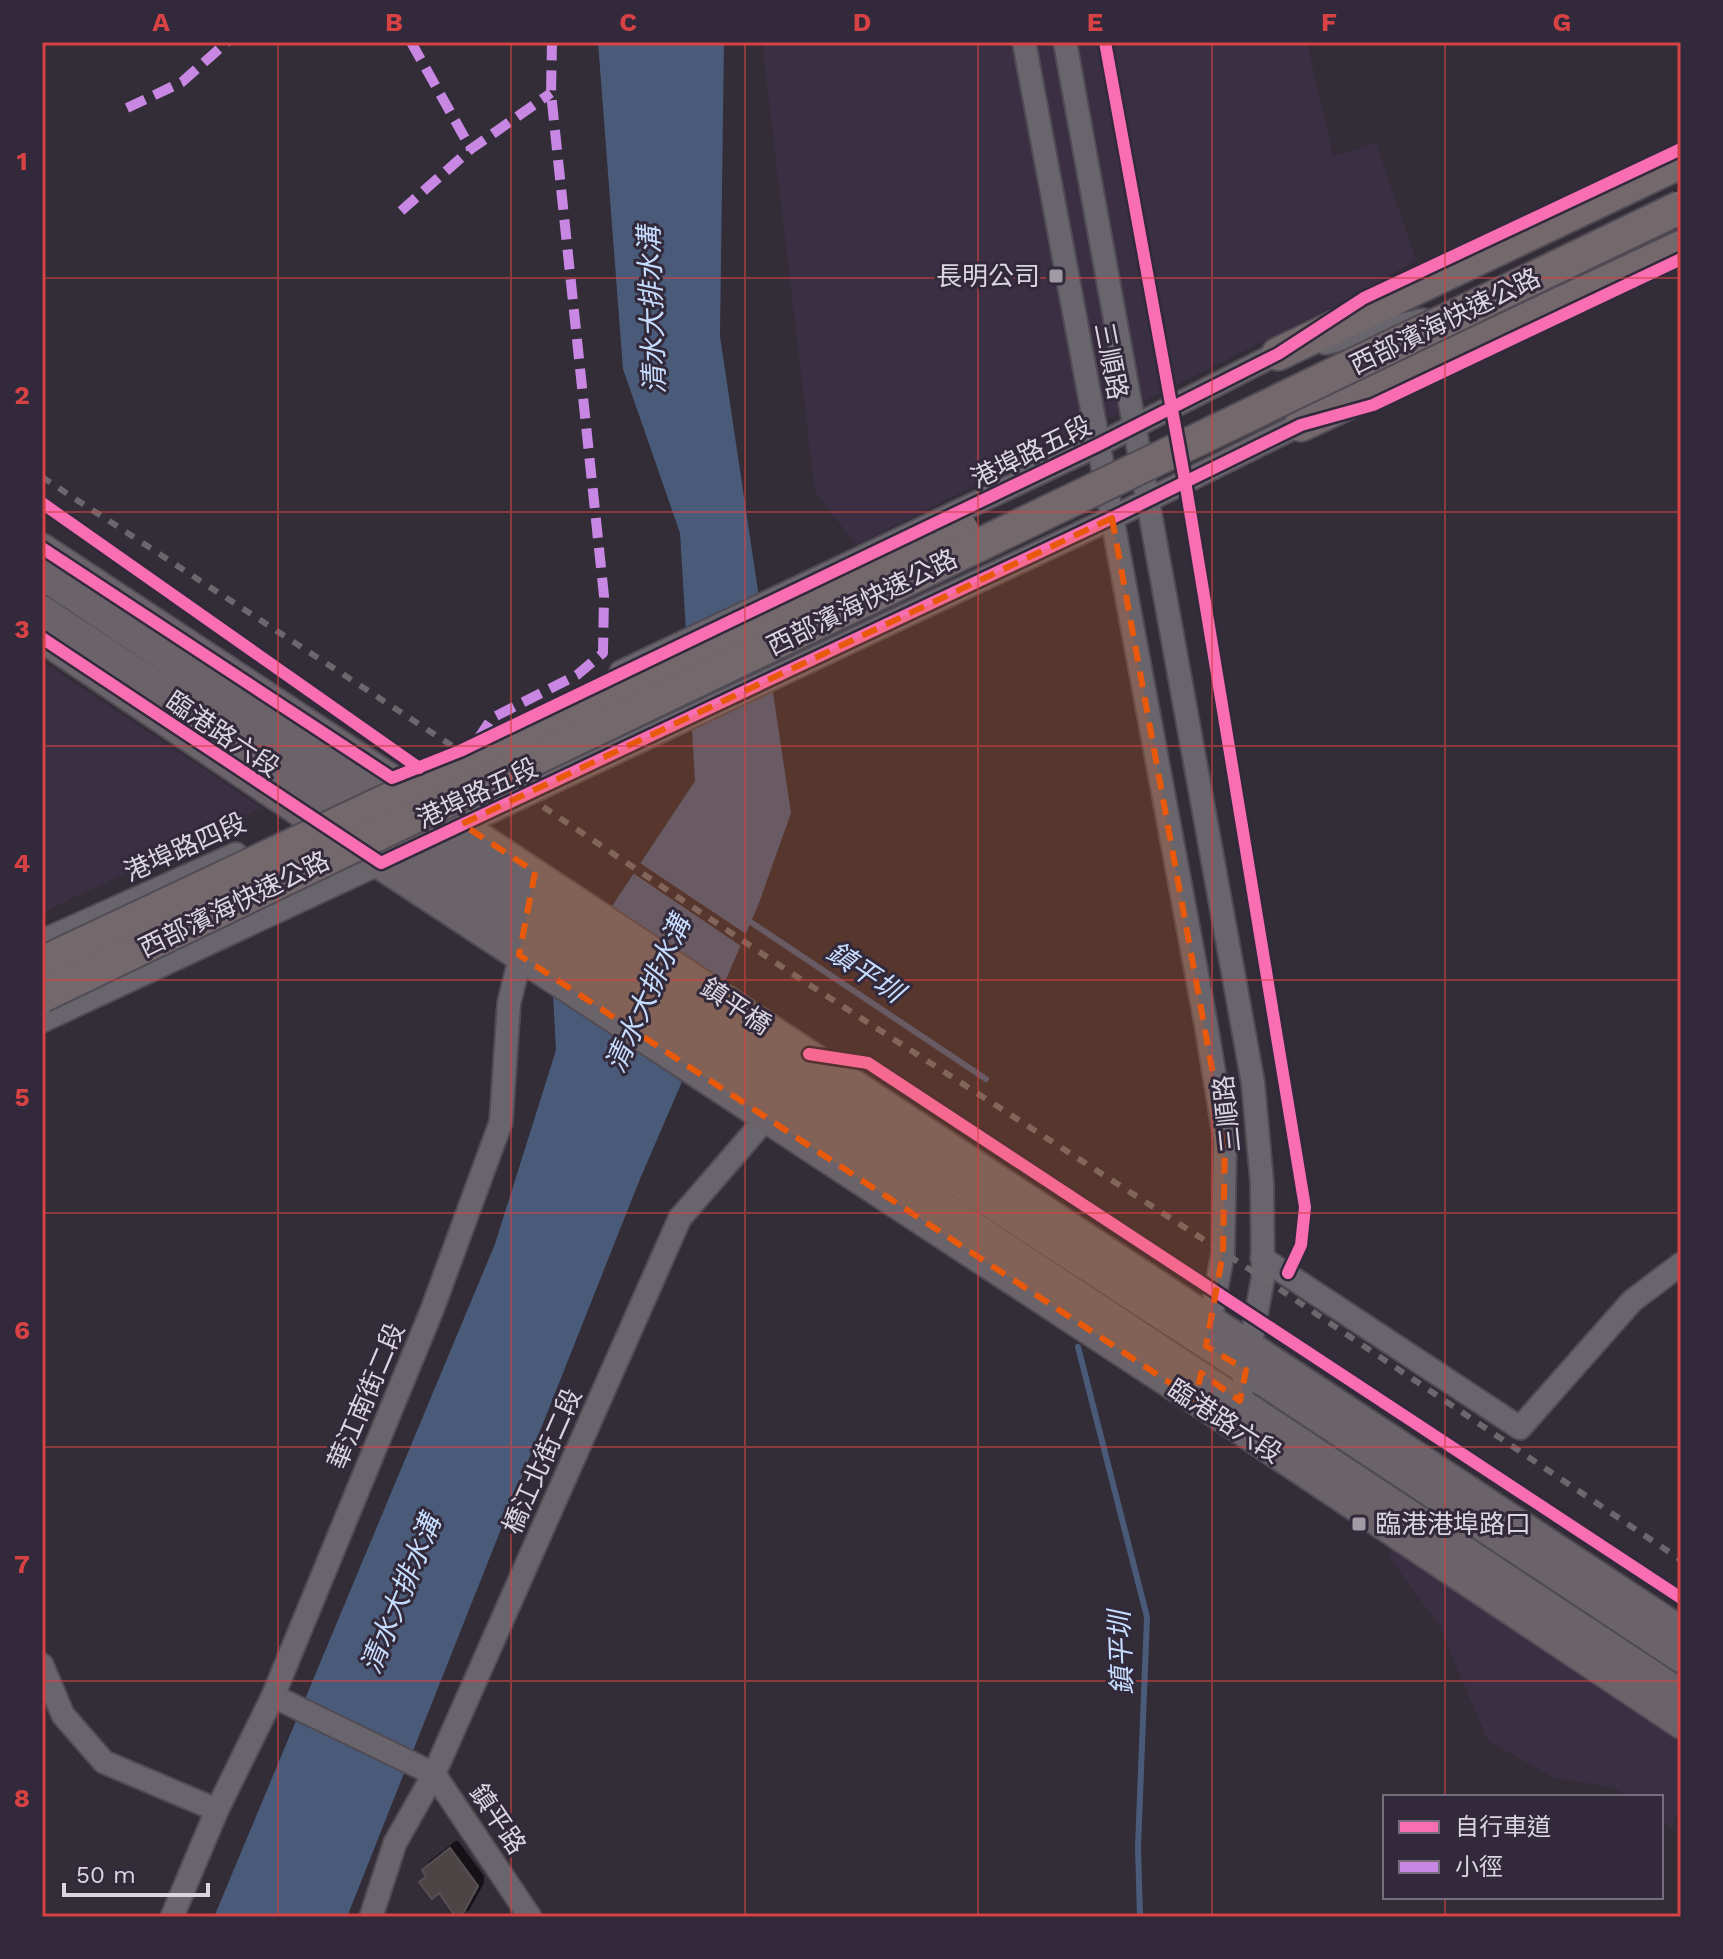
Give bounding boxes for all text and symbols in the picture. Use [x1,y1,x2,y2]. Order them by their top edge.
text: A [152,7,170,37]
text: B [385,7,403,37]
text: C [619,7,637,37]
text: D [853,7,871,37]
text: E [1087,7,1103,37]
text: F [1321,7,1337,37]
text: G [1553,7,1571,37]
text: 1 [16,146,28,176]
water label: 清水大排水溝 [632,221,671,395]
place label: 長明公司 [936,261,1040,291]
street label: 西部濱海快速公路 [1345,262,1545,380]
marker: 長明公司 [1047,267,1065,285]
street label: 三順路 [1089,320,1133,402]
text: 2 [14,380,30,410]
street label: 港埠路五段 [966,410,1096,494]
street label: 西部濱海快速公路 [762,543,962,661]
text: 3 [14,614,30,644]
street label: 臨港路六段 [161,685,285,783]
street label: 港埠路五段 [412,752,542,834]
street label: 港埠路四段 [120,807,250,887]
street label: 西部濱海快速公路 [134,845,334,963]
text: 4 [14,848,31,878]
water label: 清水大排水溝 [599,907,699,1077]
water label: 鎮平圳 [821,935,912,1011]
street label: 鎮平橋 [695,972,777,1040]
street label: 三順路 [1208,1074,1246,1154]
text: 5 [14,1082,30,1112]
text: 6 [14,1315,30,1345]
street label: 華江南街二段 [322,1318,410,1474]
street label: 臨港路六段 [1162,1373,1288,1469]
street label: 橋江北街二段 [497,1384,587,1538]
water label: 清水大排水溝 [354,1506,449,1678]
place label: 臨港港埠路口 [1375,1509,1531,1539]
marker: 臨港港埠路口 [1350,1515,1368,1533]
text: 7 [14,1549,30,1579]
water label: 鎮平圳 [1103,1606,1139,1696]
street label: 鎮平路 [464,1778,532,1860]
text: 8 [14,1783,30,1813]
legend [1383,1795,1663,1899]
text: 自行車道 [1455,1813,1551,1841]
scale bar [64,1847,208,1897]
text: 小徑 [1455,1853,1503,1881]
text: 50 m [76,1861,136,1889]

